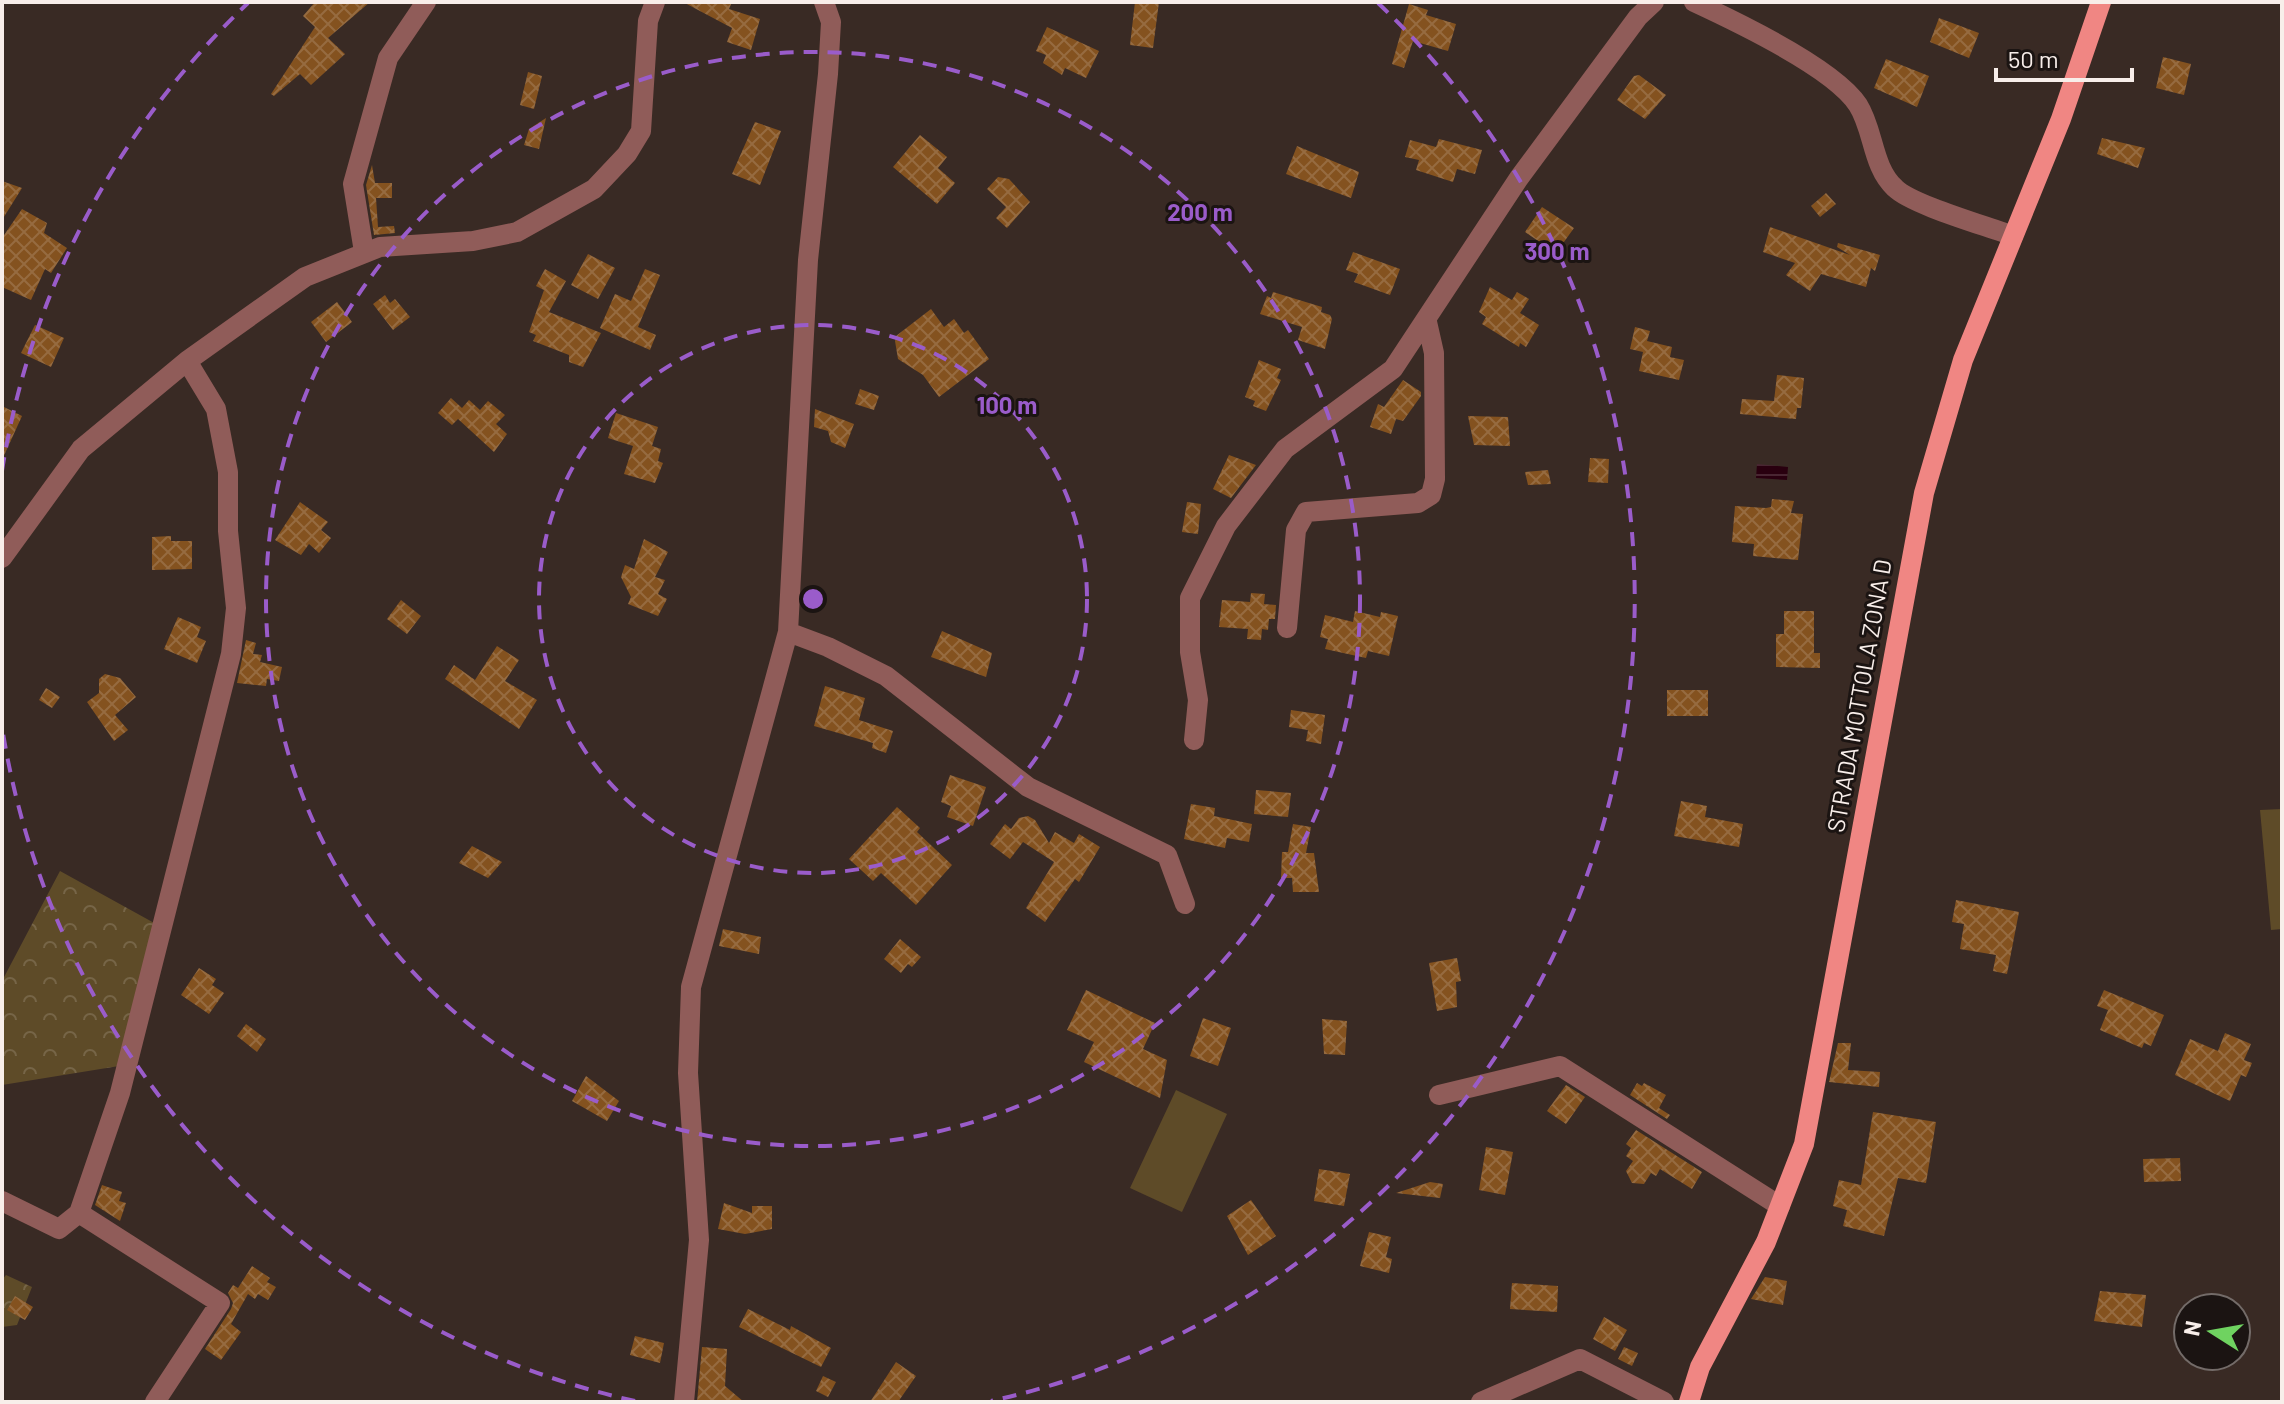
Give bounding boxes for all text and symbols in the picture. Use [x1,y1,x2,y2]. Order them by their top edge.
scale bar [1996,32,2132,82]
text: 50 m [2008,44,2059,73]
text: 200 m [1167,197,1233,226]
text: 300 m [1524,236,1590,265]
text: 100 m [977,390,1037,419]
street label: STRADA MOTTOLA ZONA D [1820,557,1897,834]
centre of rings [799,585,827,613]
north arrow [2172,1292,2252,1372]
text: N [2177,1318,2206,1338]

